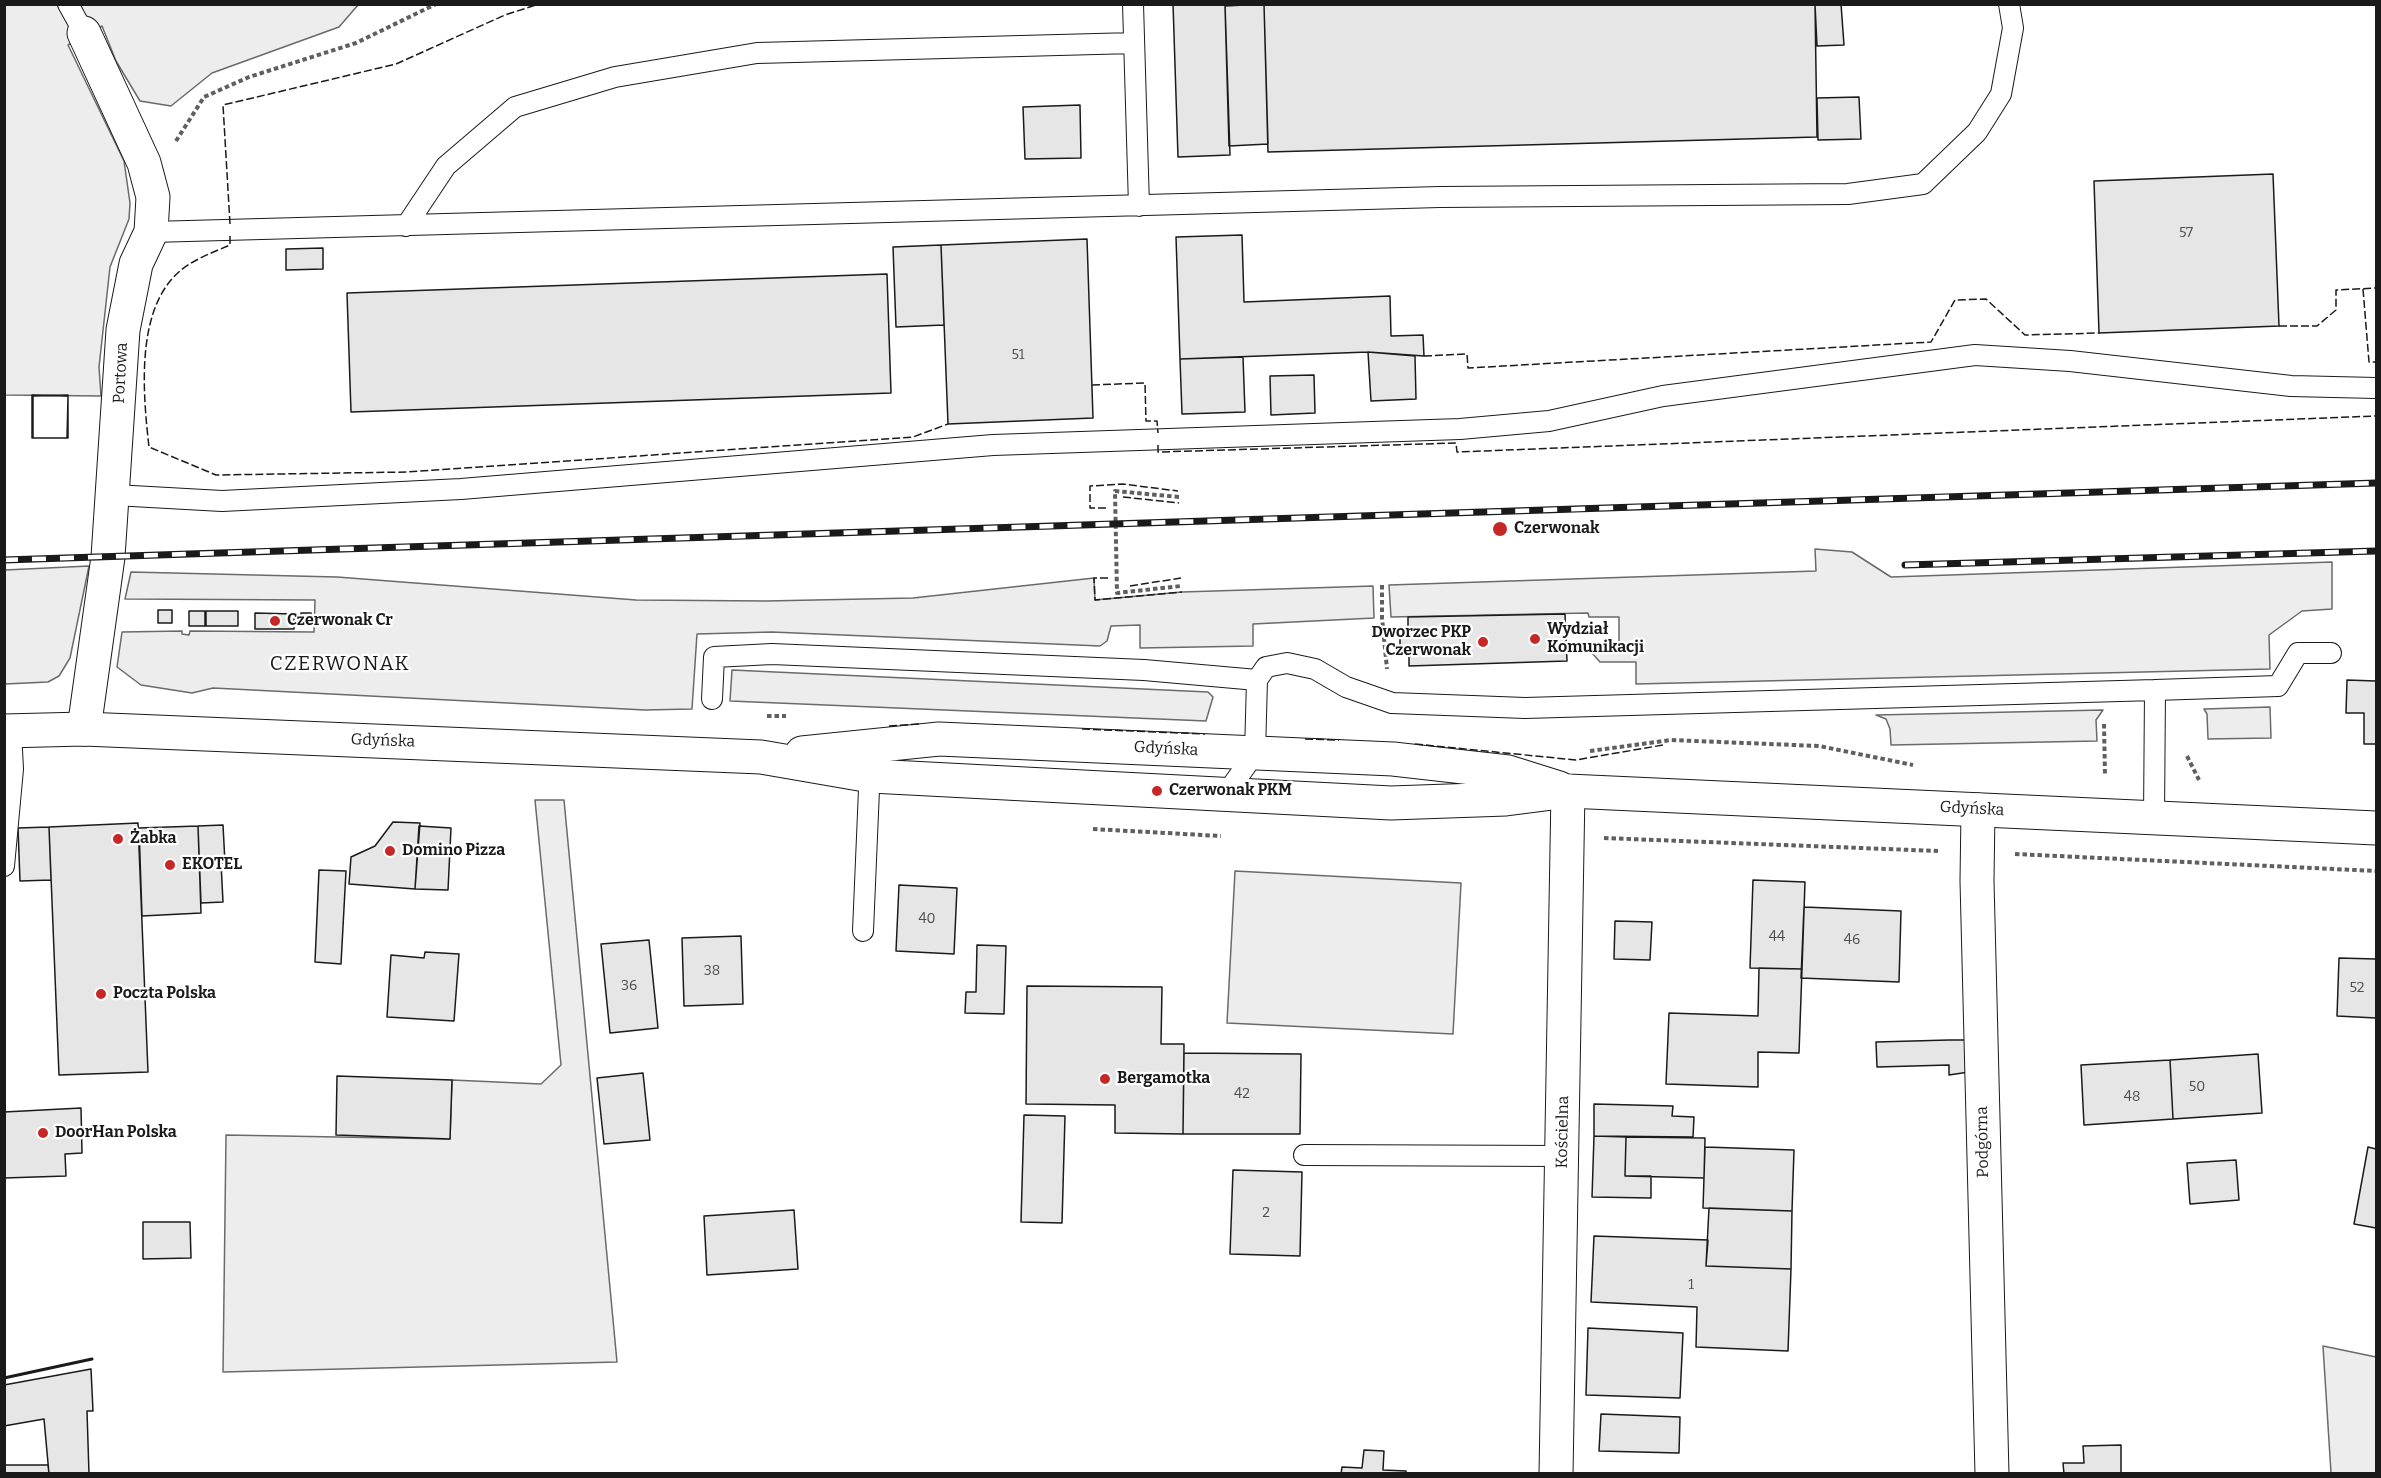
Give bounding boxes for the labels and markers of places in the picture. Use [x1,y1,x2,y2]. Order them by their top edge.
place label: Czerwonak [1514,519,1600,539]
marker: Czerwonak [1491,520,1509,538]
place label: Czerwonak Cr [287,611,393,631]
marker: Czerwonak Cr [268,614,282,628]
place label: Wydział Komunikacji [1547,620,1644,658]
place label: Dworzec PKP Czerwonak [1372,623,1471,661]
marker: Wydział Komunikacji [1528,632,1542,646]
marker: Dworzec PKP Czerwonak [1476,635,1490,649]
place label: Czerwonak PKM [1169,781,1292,801]
marker: Czerwonak PKM [1150,784,1164,798]
place label: Żabka [130,829,177,849]
marker: Żabka [111,832,125,846]
place label: Domino Pizza [402,841,505,861]
marker: Domino Pizza [383,844,397,858]
place label: EKOTEL [182,855,242,875]
marker: EKOTEL [163,858,177,872]
place label: Poczta Polska [113,984,216,1004]
marker: Poczta Polska [94,987,108,1001]
place label: Bergamotka [1117,1069,1210,1089]
marker: Bergamotka [1098,1072,1112,1086]
place label: DoorHan Polska [55,1123,177,1143]
marker: DoorHan Polska [36,1126,50,1140]

